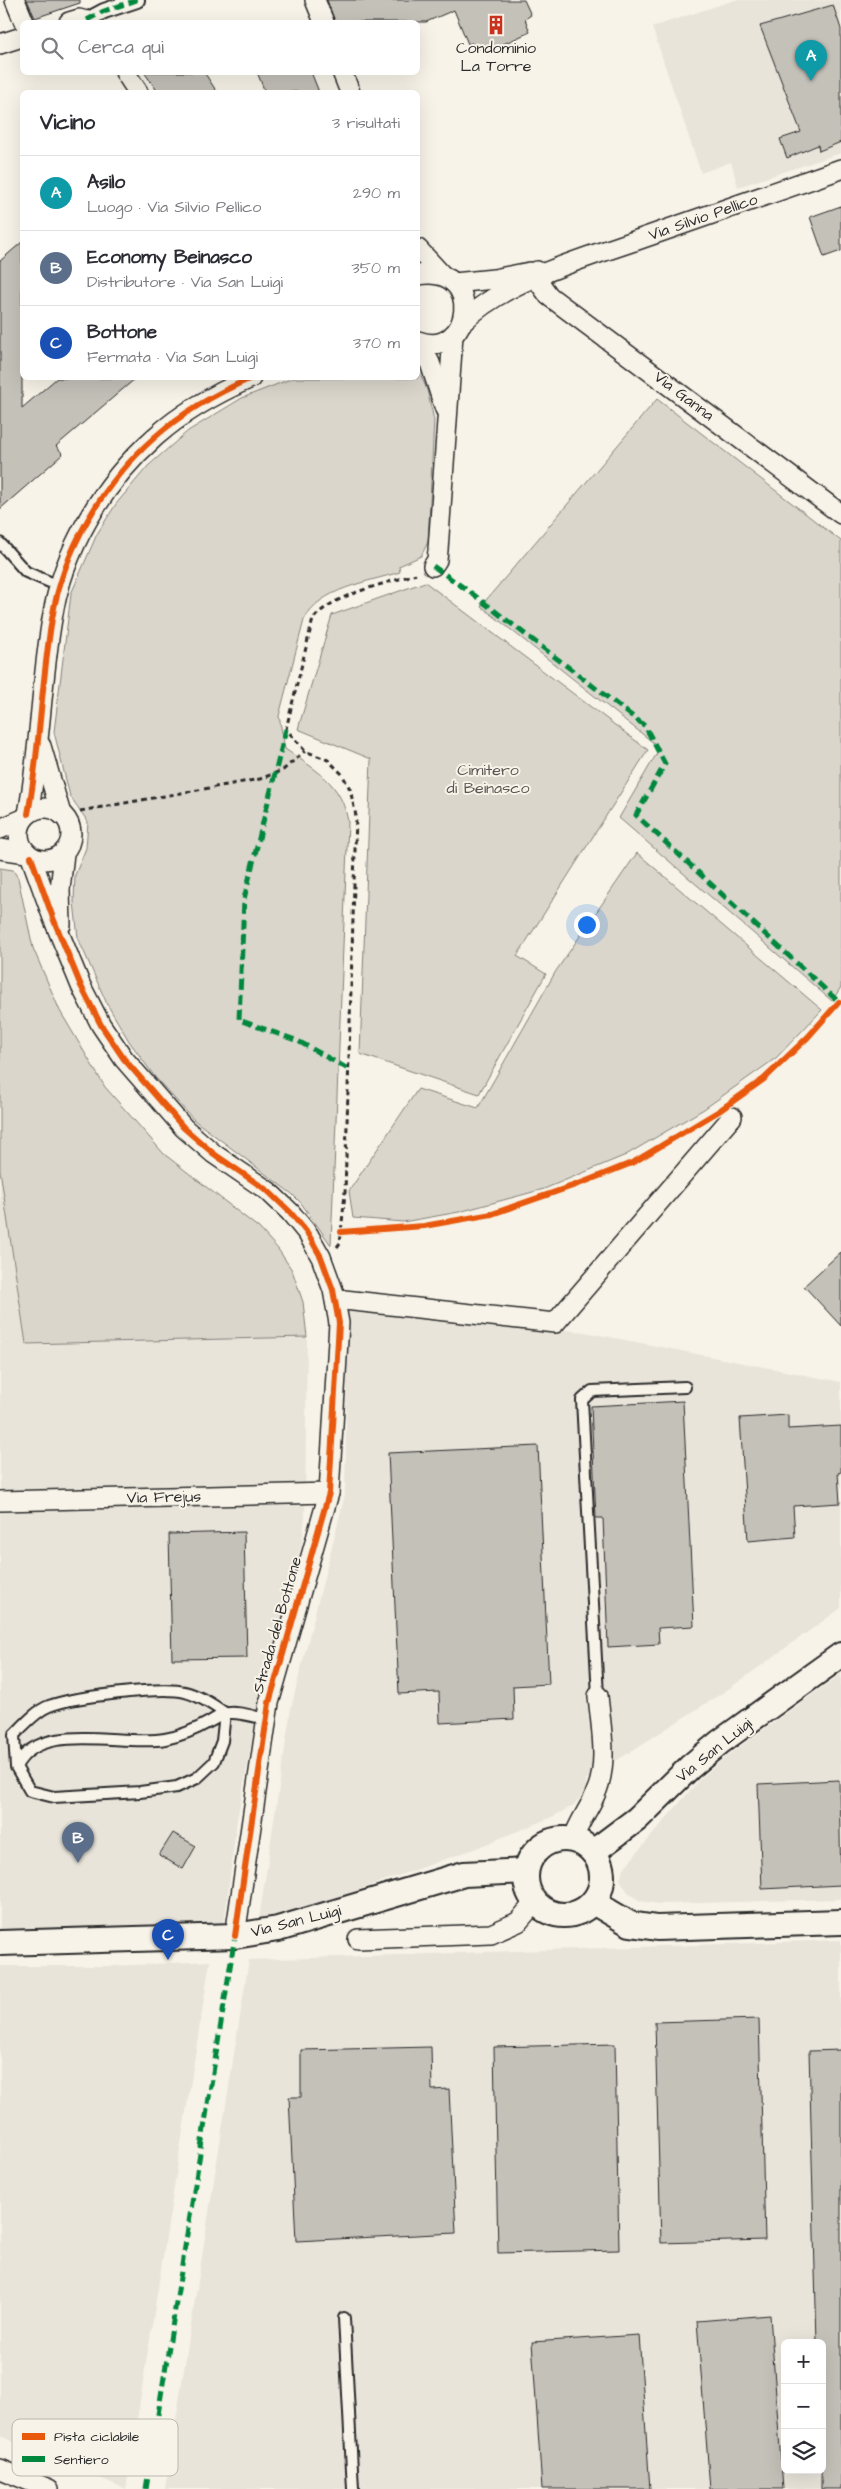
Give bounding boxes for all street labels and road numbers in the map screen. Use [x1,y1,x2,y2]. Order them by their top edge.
street label: Via Silvio Pellico [646,188,760,246]
street label: Via Ganna [649,366,719,426]
street label: Via Frejus [127,1485,201,1509]
street label: Strada del Bottone [247,1554,307,1696]
street label: Via San Luigi [671,1712,758,1788]
street label: Via San Luigi [249,1899,344,1944]

